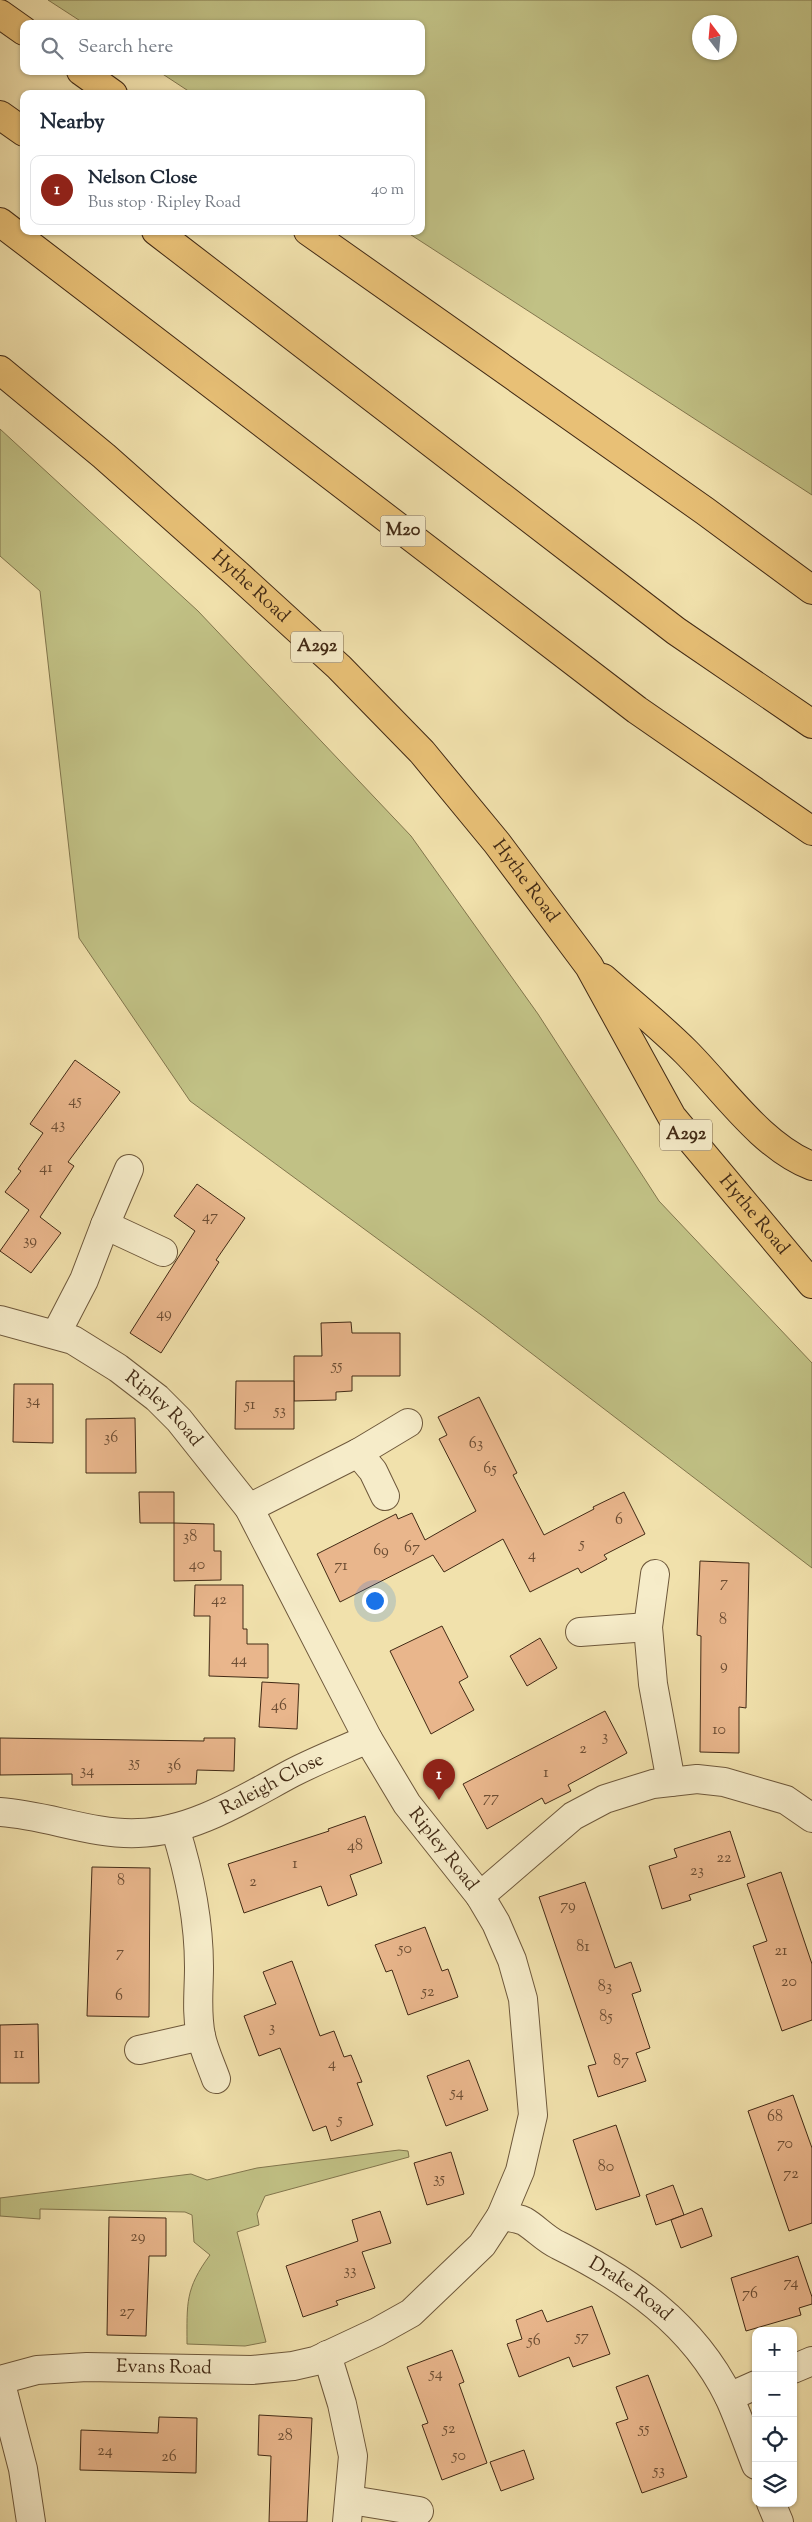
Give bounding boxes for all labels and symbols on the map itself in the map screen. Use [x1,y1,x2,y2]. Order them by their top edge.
north arrow [692,15,737,60]
road number: M20 [380,516,426,546]
street label: Hythe Road [205,544,296,629]
road number: A292 [291,632,343,662]
street label: Hythe Road [485,834,566,928]
house number: 45 [68,1090,82,1113]
house number: 43 [51,1114,65,1137]
road number: A292 [660,1120,712,1150]
house number: 41 [39,1157,53,1180]
street label: Hythe Road [712,1169,796,1261]
house number: 47 [202,1206,218,1229]
house number: 39 [23,1230,37,1253]
house number: 49 [156,1303,172,1326]
house number: 55 [330,1355,343,1378]
street label: Ripley Road [119,1364,209,1453]
house number: 34 [26,1390,40,1413]
house number: 51 [244,1394,256,1417]
house number: 53 [273,1400,286,1423]
house number: 36 [104,1427,118,1450]
house number: 63 [469,1433,483,1456]
house number: 65 [483,1458,497,1481]
house number: 6 [615,1509,623,1532]
house number: 38 [183,1526,197,1549]
house number: 5 [578,1533,585,1556]
house number: 67 [404,1537,420,1560]
house number: 69 [373,1540,389,1563]
house number: 4 [528,1544,536,1567]
house number: 40 [189,1554,205,1577]
house number: 71 [334,1555,348,1578]
house number: 7 [720,1572,728,1595]
your location [362,1588,388,1614]
house number: 42 [211,1589,227,1612]
house number: 8 [719,1609,727,1632]
house number: 44 [231,1649,247,1672]
house number: 9 [720,1655,728,1678]
house number: 46 [271,1695,287,1718]
house number: 10 [712,1719,726,1742]
house number: 3 [602,1726,608,1749]
house number: 2 [579,1738,587,1761]
street label: Raleigh Close [216,1746,328,1822]
house number: 35 [128,1752,140,1775]
house number: 36 [167,1755,181,1778]
pin: 1 [423,1759,455,1800]
house number: 34 [80,1760,94,1783]
house number: 1 [543,1762,549,1785]
house number: 77 [483,1787,499,1810]
street label: Ripley Road [402,1802,485,1897]
house number: 48 [347,1835,363,1858]
house number: 22 [717,1847,732,1870]
house number: 1 [292,1853,298,1876]
house number: 23 [690,1860,704,1883]
house number: 8 [117,1870,125,1893]
house number: 2 [249,1871,257,1894]
house number: 79 [560,1895,576,1918]
house number: 81 [576,1936,590,1959]
house number: 50 [397,1938,412,1961]
house number: 21 [775,1940,788,1963]
house number: 7 [116,1942,124,1965]
house number: 20 [781,1971,797,1994]
house number: 83 [598,1976,612,1999]
house number: 52 [421,1981,435,2004]
house number: 6 [115,1985,123,2008]
house number: 85 [599,2006,613,2029]
house number: 3 [269,2017,275,2040]
house number: 11 [14,2043,25,2066]
house number: 87 [613,2050,629,2073]
house number: 4 [328,2053,336,2076]
house number: 54 [449,2082,464,2105]
house number: 68 [767,2106,783,2129]
house number: 5 [336,2109,343,2132]
house number: 70 [777,2133,793,2156]
house number: 80 [598,2156,614,2179]
house number: 72 [783,2163,799,2186]
house number: 35 [433,2168,445,2191]
house number: 29 [130,2226,146,2249]
street label: Drake Road [584,2250,678,2328]
house number: 33 [344,2260,356,2283]
house number: 74 [784,2272,799,2295]
house number: 76 [742,2283,758,2306]
house number: 27 [119,2301,135,2324]
house number: 57 [574,2326,589,2349]
house number: 56 [526,2330,541,2353]
street label: Evans Road [116,2354,212,2382]
house number: 54 [428,2363,443,2386]
house number: 52 [442,2418,456,2441]
house number: 55 [637,2418,650,2441]
house number: 28 [277,2425,293,2448]
house number: 24 [97,2440,113,2463]
house number: 50 [451,2445,466,2468]
house number: 26 [161,2446,177,2469]
house number: 53 [652,2460,665,2483]

